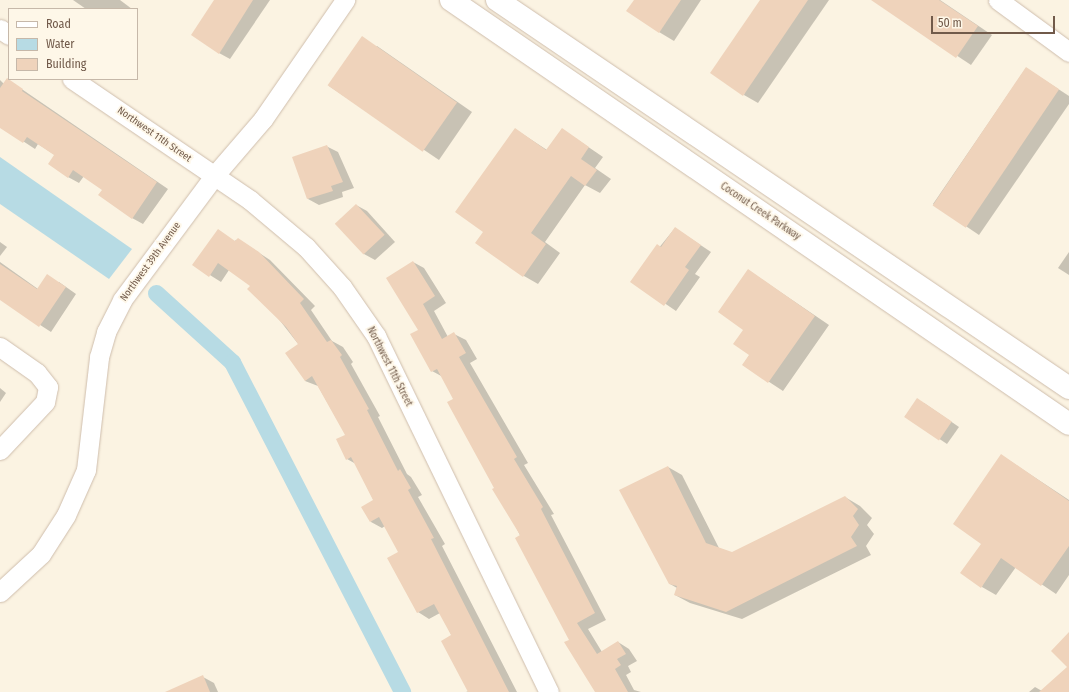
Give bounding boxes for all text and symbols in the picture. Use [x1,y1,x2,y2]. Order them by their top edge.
legend [8,8,138,80]
scale bar [933,8,1057,34]
text: 50 m [938,16,962,30]
text: Road [46,17,71,31]
text: Water [46,37,74,51]
text: Building [46,57,86,71]
street label: Northwest 11th Street [115,105,193,165]
street label: Coconut Creek Parkway [718,181,802,243]
street label: Northwest 39th Avenue [118,220,184,304]
street label: Northwest 11th Street [364,325,414,409]

